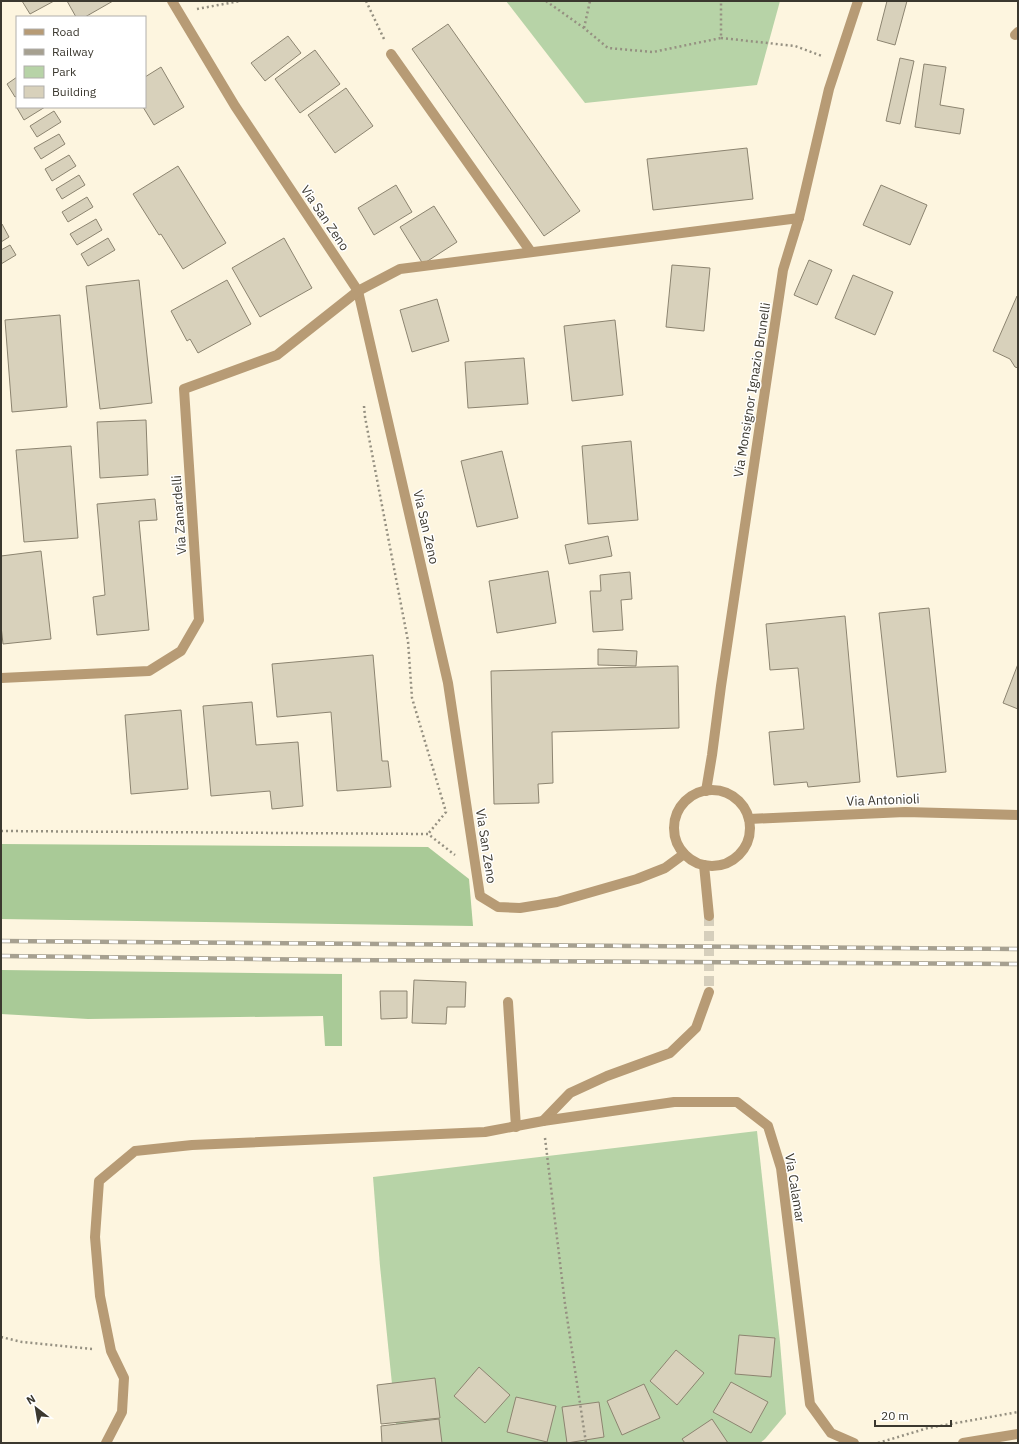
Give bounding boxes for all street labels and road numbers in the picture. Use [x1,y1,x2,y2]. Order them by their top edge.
street label: Via San Zeno [297,182,353,254]
street label: Via Monsignor Ignazio Brunelli [730,301,774,479]
street label: Via Zanardelli [168,475,190,555]
street label: Via San Zeno [409,488,443,566]
street label: Via Antonioli [846,790,920,810]
street label: Via San Zeno [472,807,500,885]
street label: Via Calamar [781,1152,809,1224]

